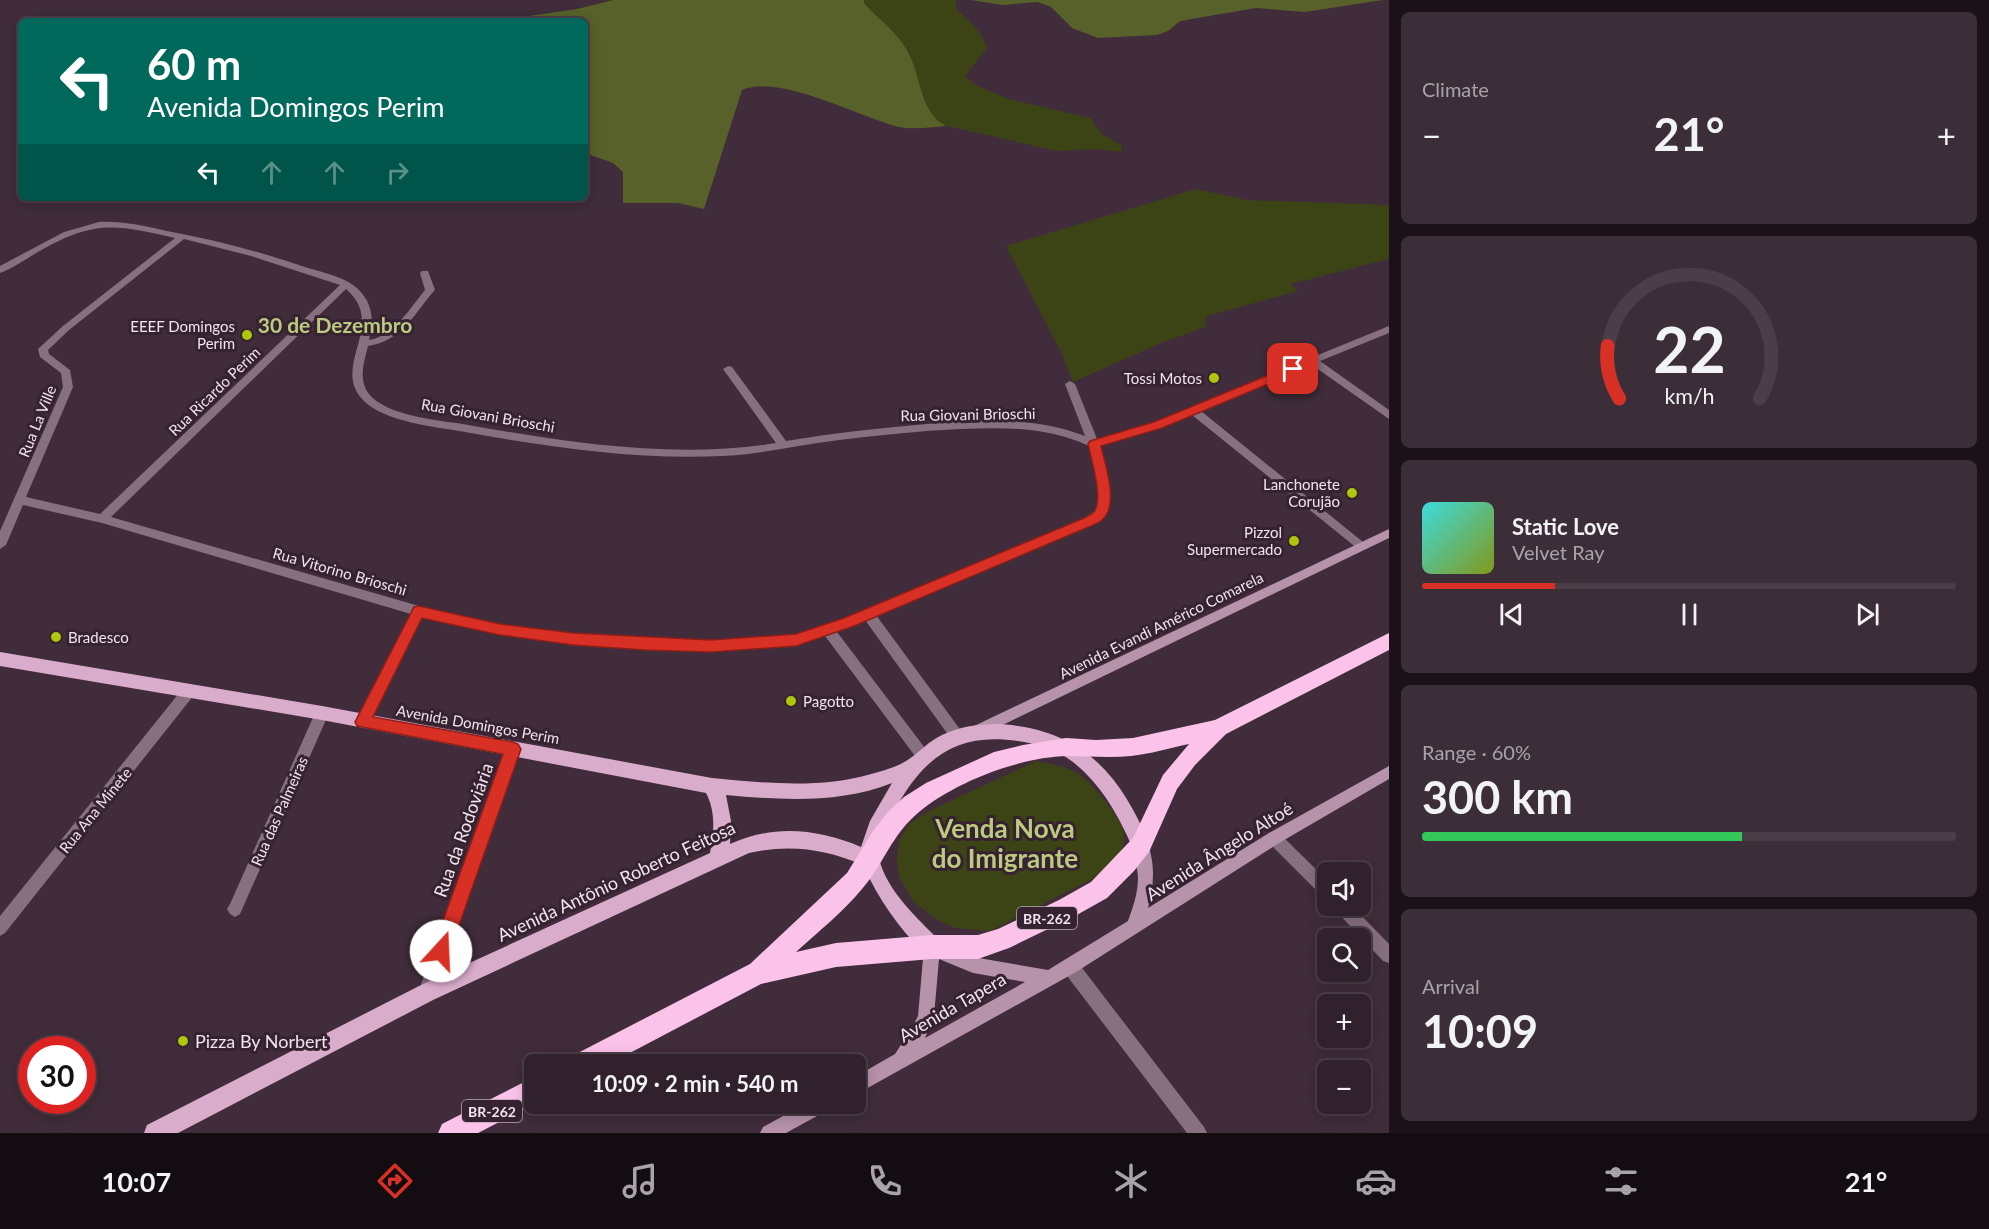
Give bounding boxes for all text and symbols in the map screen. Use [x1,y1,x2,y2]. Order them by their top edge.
text: 60 m [147,39,241,89]
icon: left [48,42,126,120]
text: Climate [1422,77,1489,101]
text: Avenida Domingos Perim [147,90,444,123]
text: 21° [1654,107,1724,161]
text: − [1422,115,1441,155]
text: + [1937,115,1956,155]
icon: left [192,156,225,189]
icon: ahead [255,156,288,189]
icon: ahead [318,156,351,189]
icon: right [381,156,414,189]
text: 22 [1653,311,1725,386]
district label: 30 de Dezembro [258,312,412,337]
place label: EEEF Domingos Perim [130,317,235,352]
marker: EEEF Domingos Perim [240,328,254,342]
street label: Rua Ricardo Perim [165,343,263,439]
pin [1267,343,1318,394]
icon: arrive [1276,352,1309,385]
place label: Tossi Motos [1124,369,1202,387]
marker: Tossi Motos [1207,371,1221,385]
street label: Rua La Ville [14,382,60,460]
text: km/h [1664,384,1714,410]
street label: Rua Giovani Brioschi [420,394,556,436]
street label: Rua Giovani Brioschi [900,404,1036,424]
place label: Lanchonete Corujão [1263,475,1340,510]
marker: Lanchonete Corujão [1345,486,1359,500]
text: Static Love [1512,513,1619,540]
place label: Pizzol Supermercado [1187,523,1282,558]
marker: Pizzol Supermercado [1287,534,1301,548]
text: Velvet Ray [1512,540,1605,564]
street label: Rua Vitorino Brioschi [271,543,409,599]
street label: Avenida Evandi Américo Comarela [1056,568,1266,682]
icon: previous [1495,598,1528,631]
icon: pause [1673,598,1706,631]
icon: next [1851,598,1884,631]
place label: Bradesco [68,628,129,646]
marker: Bradesco [49,630,63,644]
place label: Pagotto [803,692,854,710]
marker: Pagotto [784,694,798,708]
street label: Avenida Domingos Perim [395,701,561,747]
text: Range · 60% [1422,740,1531,764]
street label: Rua das Palmeiras [247,754,311,868]
street label: Rua da Rodoviária [428,760,498,900]
street label: Rua Ana Minete [55,763,135,856]
text: 300 km [1422,770,1573,824]
street label: Avenida Ângelo Altoé [1141,797,1297,905]
district label: Venda Nova do Imigrante [932,812,1078,874]
street label: Avenida Antônio Roberto Feitosa [493,816,739,946]
map controls [1317,862,1371,1114]
button: sound [1317,862,1371,916]
road number: BR-262 [1017,907,1077,929]
position arrow [409,919,473,983]
button: search [1317,928,1371,982]
street label: Avenida Tapera [895,967,1009,1047]
text: Arrival [1422,974,1480,998]
button: + [1317,994,1371,1048]
text: 10:09 [1422,1004,1538,1058]
place label: Pizza By Norbert [195,1030,328,1052]
marker: Pizza By Norbert [176,1034,190,1048]
speed limit sign: 30 [18,1036,96,1114]
button: − [1317,1060,1371,1114]
text: 10:09 · 2 min · 540 m [592,1070,798,1097]
road number: BR-262 [462,1100,522,1122]
icon: directions [374,1160,416,1202]
icon: music [619,1160,661,1202]
icon: phone [864,1160,906,1202]
icon: climate [1110,1160,1152,1202]
icon: car [1355,1160,1397,1202]
icon: filters [1600,1160,1642,1202]
text: 10:07 [102,1165,171,1198]
text: 21° [1845,1165,1887,1198]

